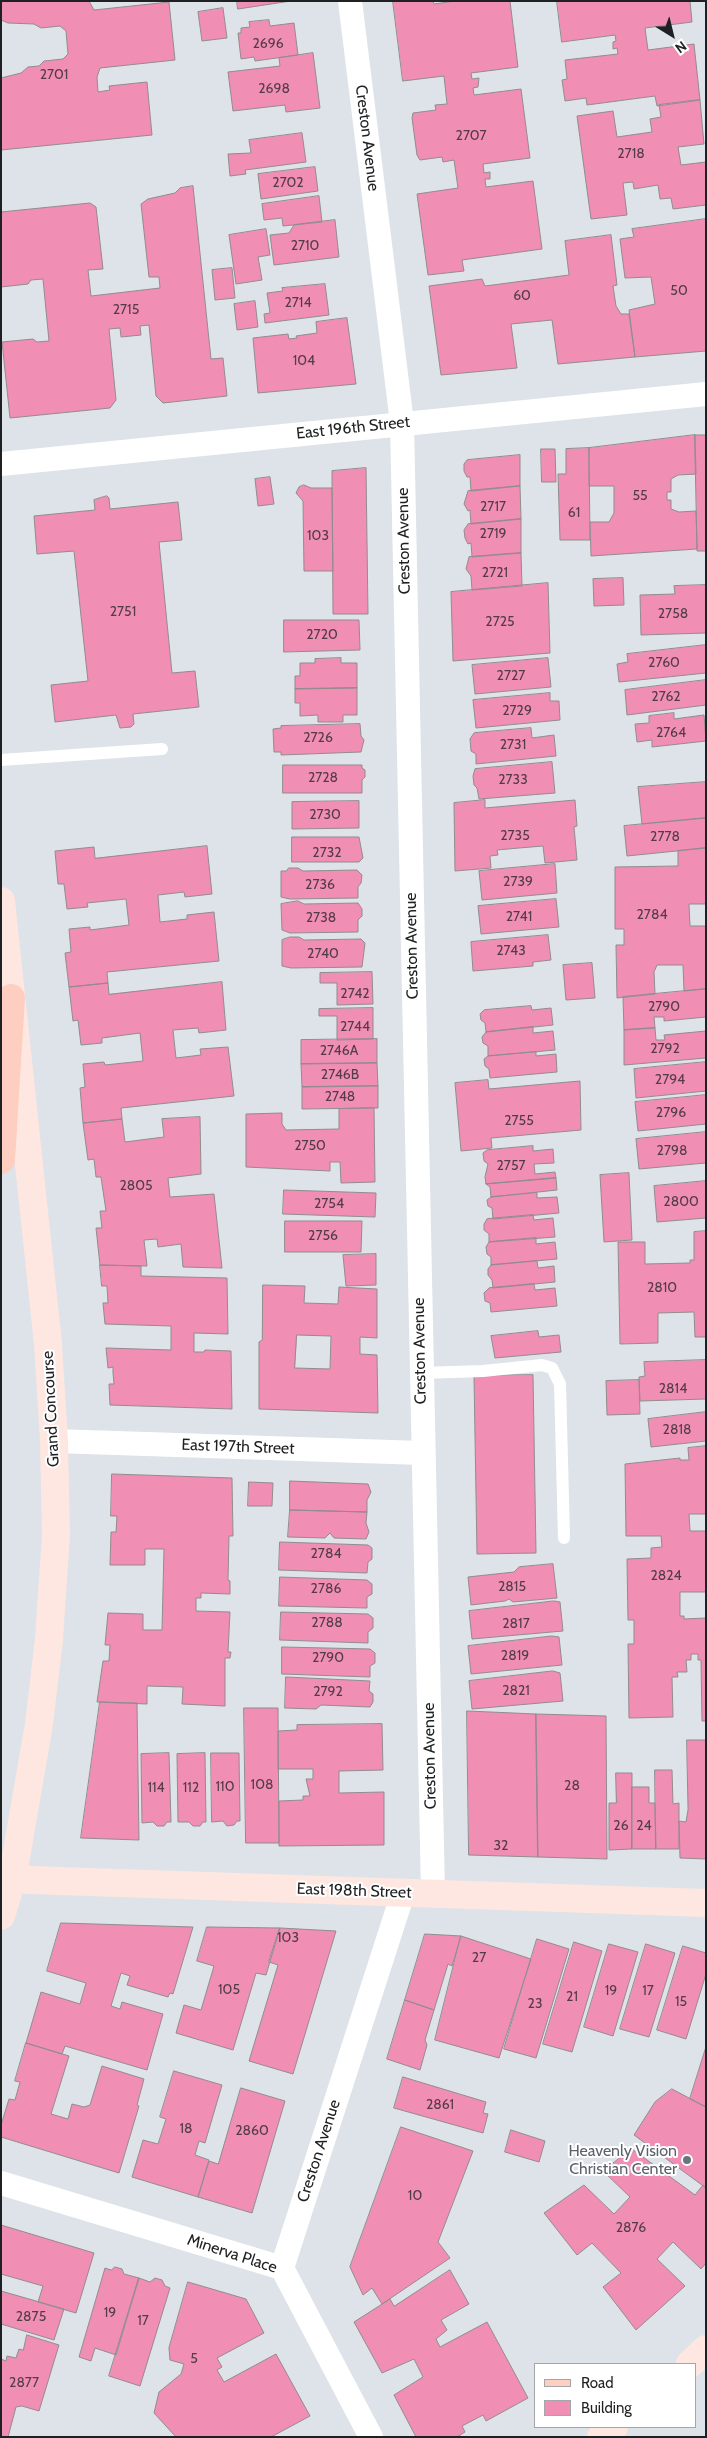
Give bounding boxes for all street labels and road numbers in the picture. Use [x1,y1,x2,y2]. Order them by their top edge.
street label: Creston Avenue [351,84,383,192]
street label: East 196th Street [295,412,411,444]
street label: Creston Avenue [393,487,415,595]
street label: Creston Avenue [401,892,423,1000]
street label: Creston Avenue [409,1297,431,1405]
street label: Grand Concourse [38,1350,64,1468]
street label: East 197th Street [181,1435,295,1459]
street label: Creston Avenue [419,1702,441,1810]
street label: East 198th Street [296,1879,412,1903]
street label: Creston Avenue [293,2097,345,2205]
street label: Minerva Place [185,2230,279,2278]

